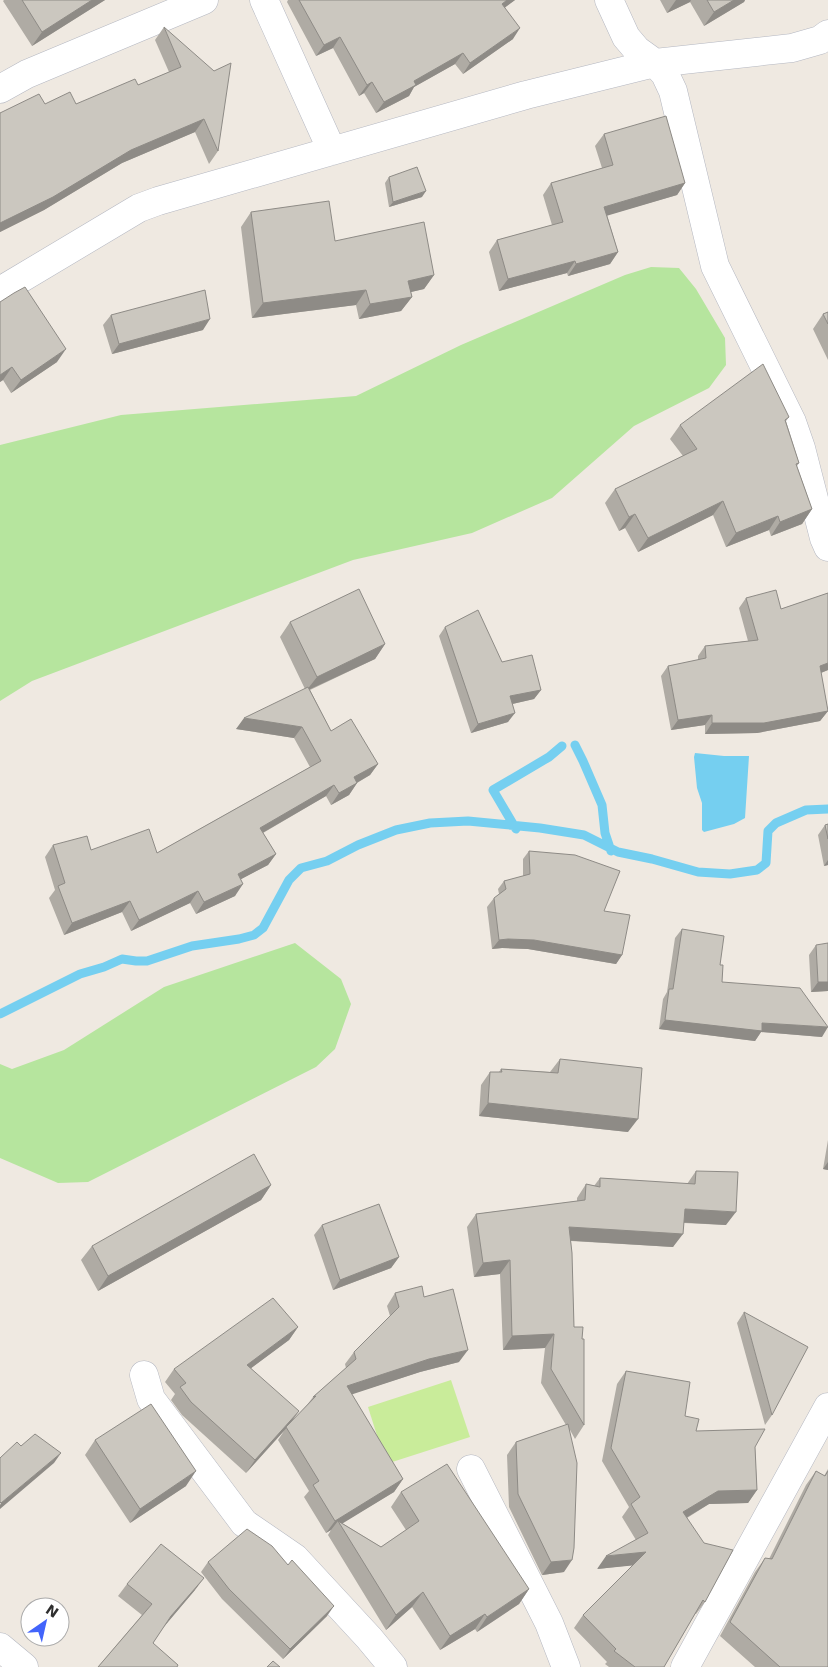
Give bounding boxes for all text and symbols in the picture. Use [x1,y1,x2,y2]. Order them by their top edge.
north arrow [20,1597,70,1647]
text: N [43,1601,62,1621]

